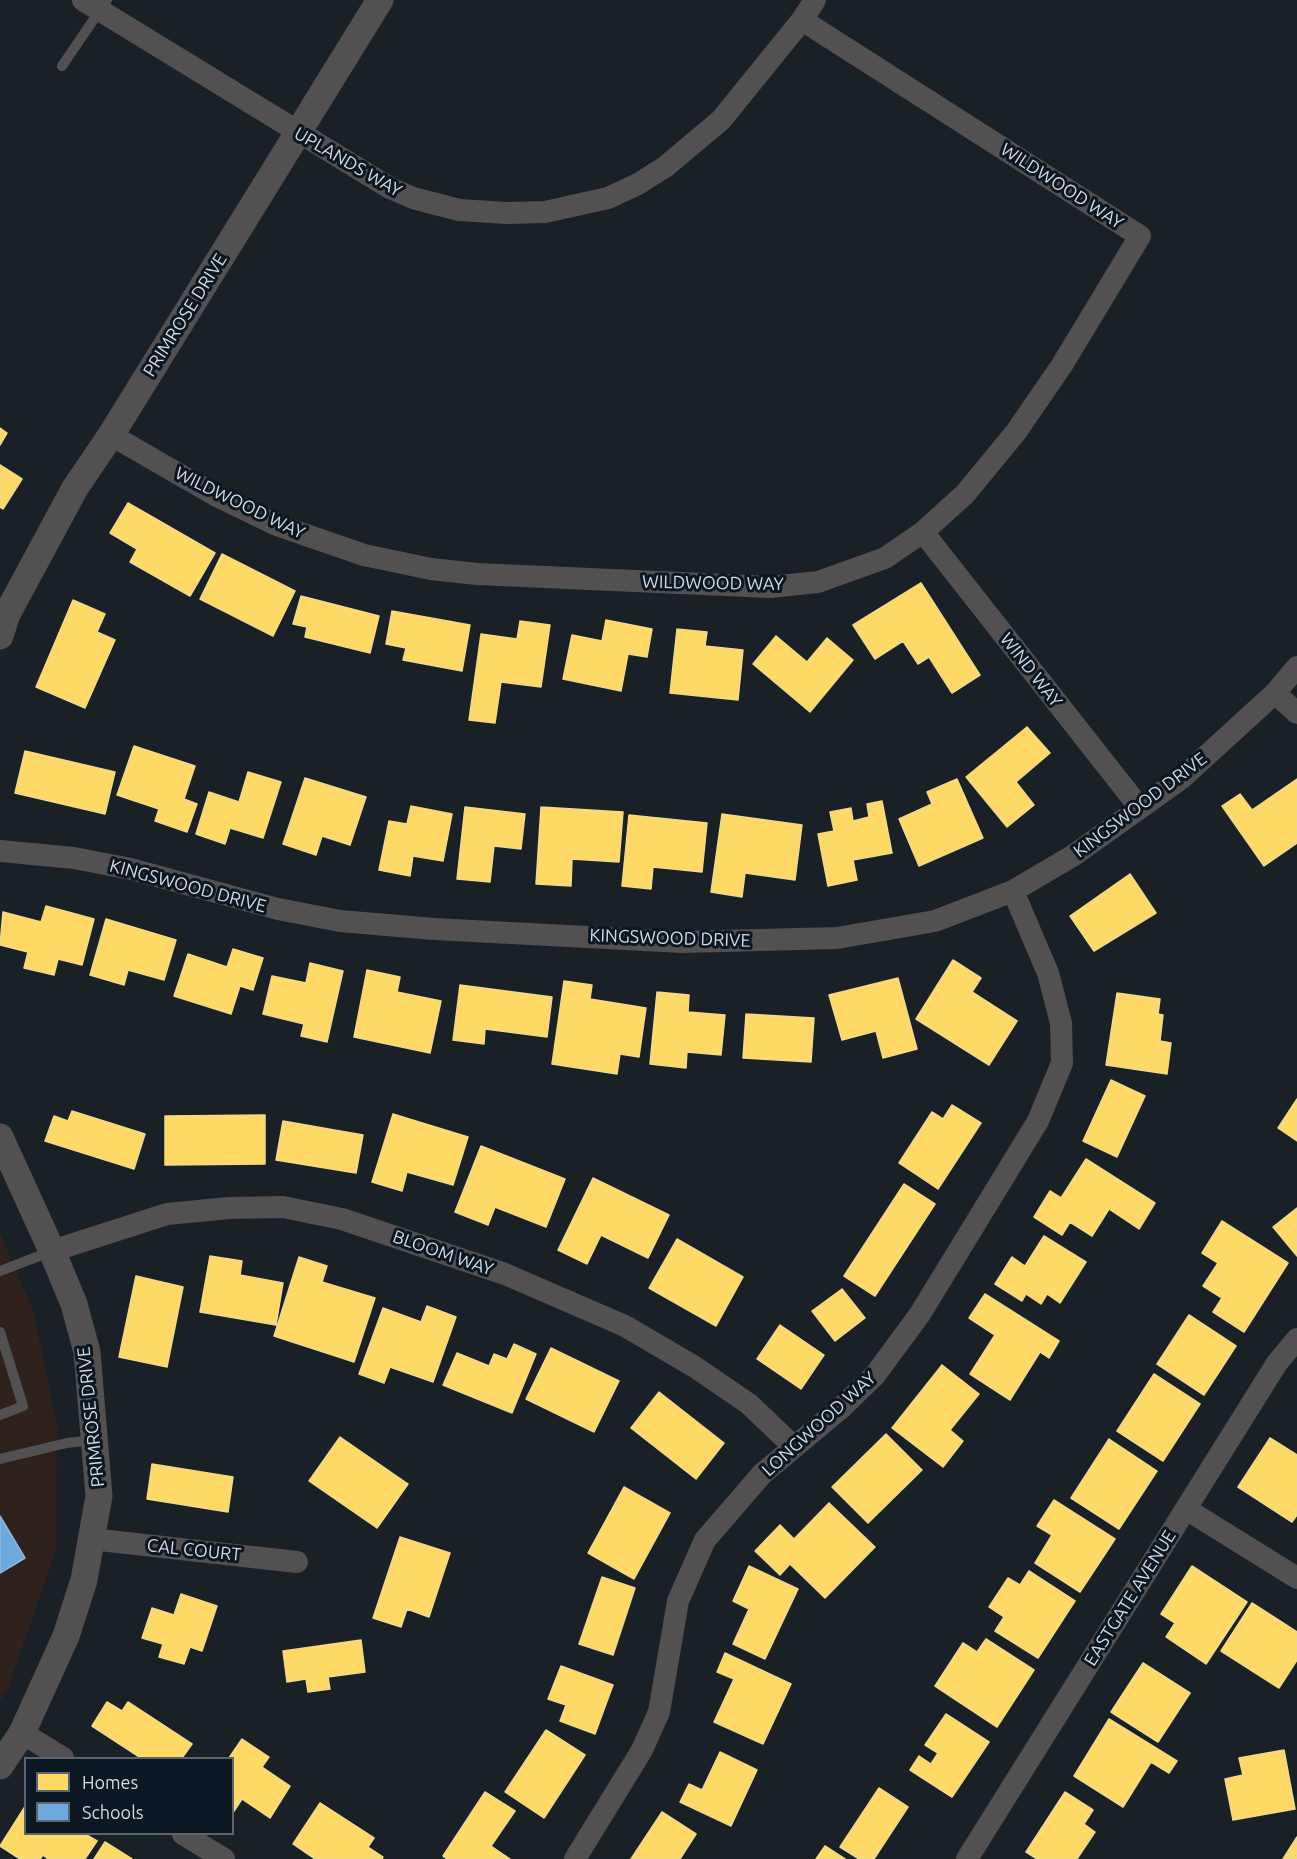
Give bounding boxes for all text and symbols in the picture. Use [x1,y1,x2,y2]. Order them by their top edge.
street label: UPLANDS WAY [290,122,406,202]
street label: WILDWOOD WAY [997,138,1127,234]
street label: PRIMROSE DRIVE [138,249,232,381]
street label: WILDWOOD WAY [172,462,308,544]
street label: WILDWOOD WAY [642,571,784,595]
street label: WIND WAY [995,629,1067,711]
street label: KINGSWOOD DRIVE [1069,748,1211,862]
street label: KINGSWOOD DRIVE [107,855,269,917]
street label: KINGSWOOD DRIVE [589,924,751,952]
street label: BLOOM WAY [390,1226,496,1280]
street label: PRIMROSE DRIVE [73,1346,109,1488]
street label: LONGWOOD WAY [758,1367,880,1481]
street label: EASTGATE AVENUE [1080,1526,1180,1670]
street label: CAL COURT [146,1534,242,1566]
legend [24,1757,234,1835]
text: Homes [82,1772,138,1792]
text: Schools [82,1802,144,1822]

